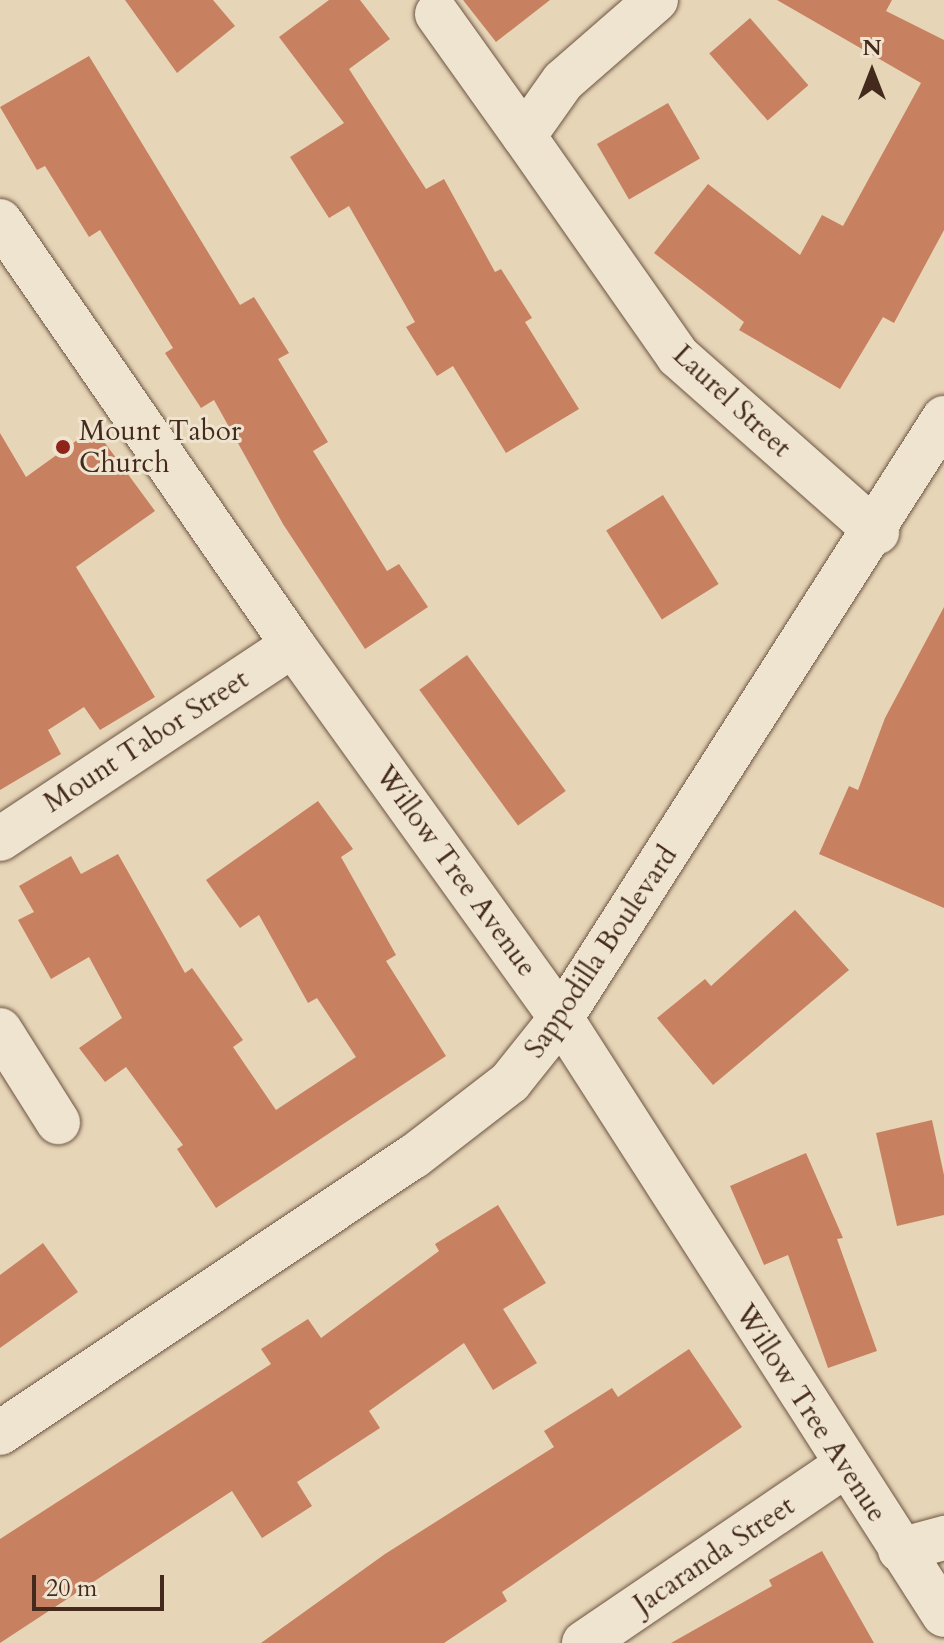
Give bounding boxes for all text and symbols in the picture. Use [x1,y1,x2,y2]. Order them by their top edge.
north arrow [832,32,912,112]
text: N [862,33,882,63]
street label: Laurel Street [666,338,798,464]
place label: Mount Tabor Church [79,414,241,480]
marker: Mount Tabor Church [54,438,72,456]
street label: Mount Tabor Street [37,662,255,820]
street label: Willow Tree Avenue [368,759,544,983]
street label: Sappodilla Boulevard [518,840,684,1064]
street label: Willow Tree Avenue [728,1298,894,1528]
street label: Jacaranda Street [627,1489,801,1621]
scale bar [36,1559,168,1609]
text: 20 m [46,1572,97,1605]

